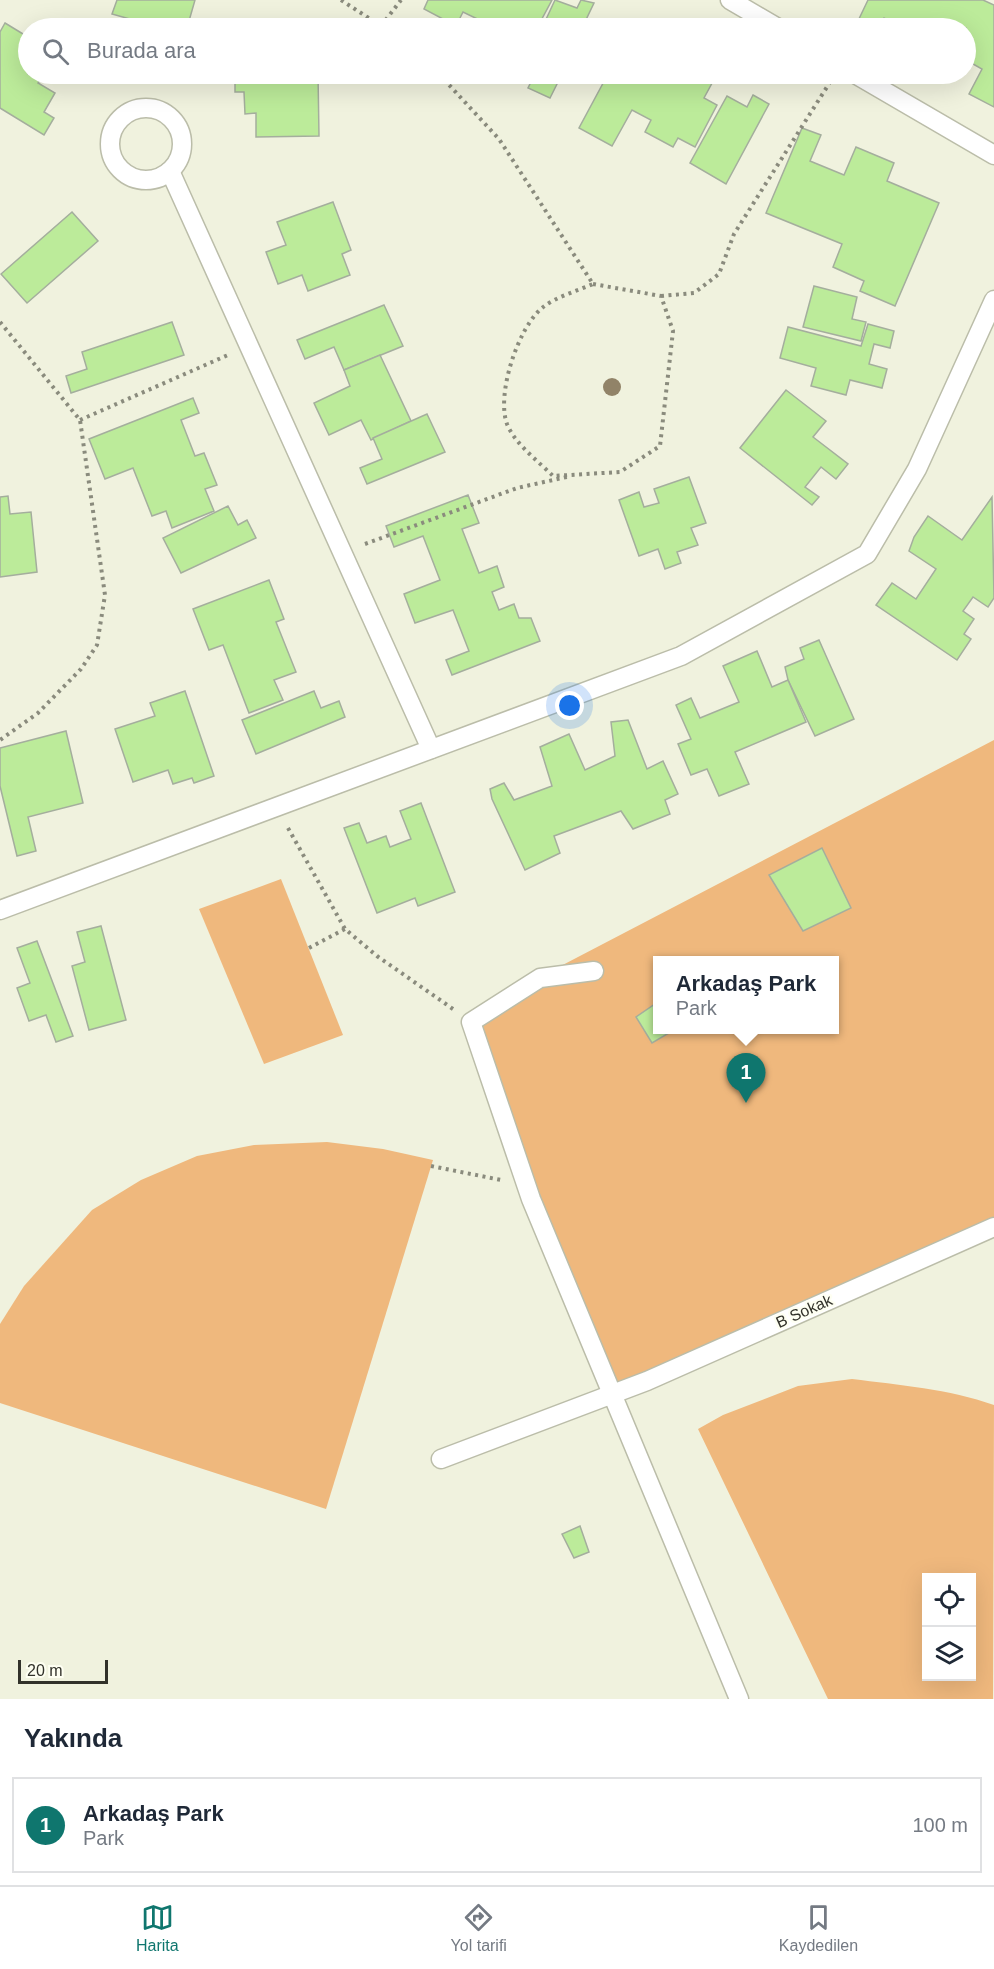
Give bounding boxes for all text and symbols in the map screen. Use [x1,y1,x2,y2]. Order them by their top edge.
search box [18,18,976,84]
icon: search [39,35,72,68]
text: Burada ara [87,38,196,63]
your location [555,691,584,720]
popup [653,956,839,1034]
text: Arkadaş Park [676,971,816,996]
text: Park [676,997,717,1019]
pin: 1 [726,1054,766,1103]
street label: B Sokak [773,1291,836,1331]
map controls [922,1573,976,1681]
button: locate [922,1573,976,1627]
button: layers [922,1627,976,1681]
scale bar [18,1657,108,1684]
text: 20 m [27,1662,63,1679]
text: Yakında [24,1723,122,1753]
text: Arkadaş Park [83,1801,224,1826]
text: 1 [40,1814,51,1836]
text: 100 m [912,1814,968,1836]
text: Park [83,1827,124,1849]
tab: Harita [136,1901,179,1955]
tab: Yol tarifi [451,1901,507,1955]
tab: Kaydedilen [779,1901,858,1955]

